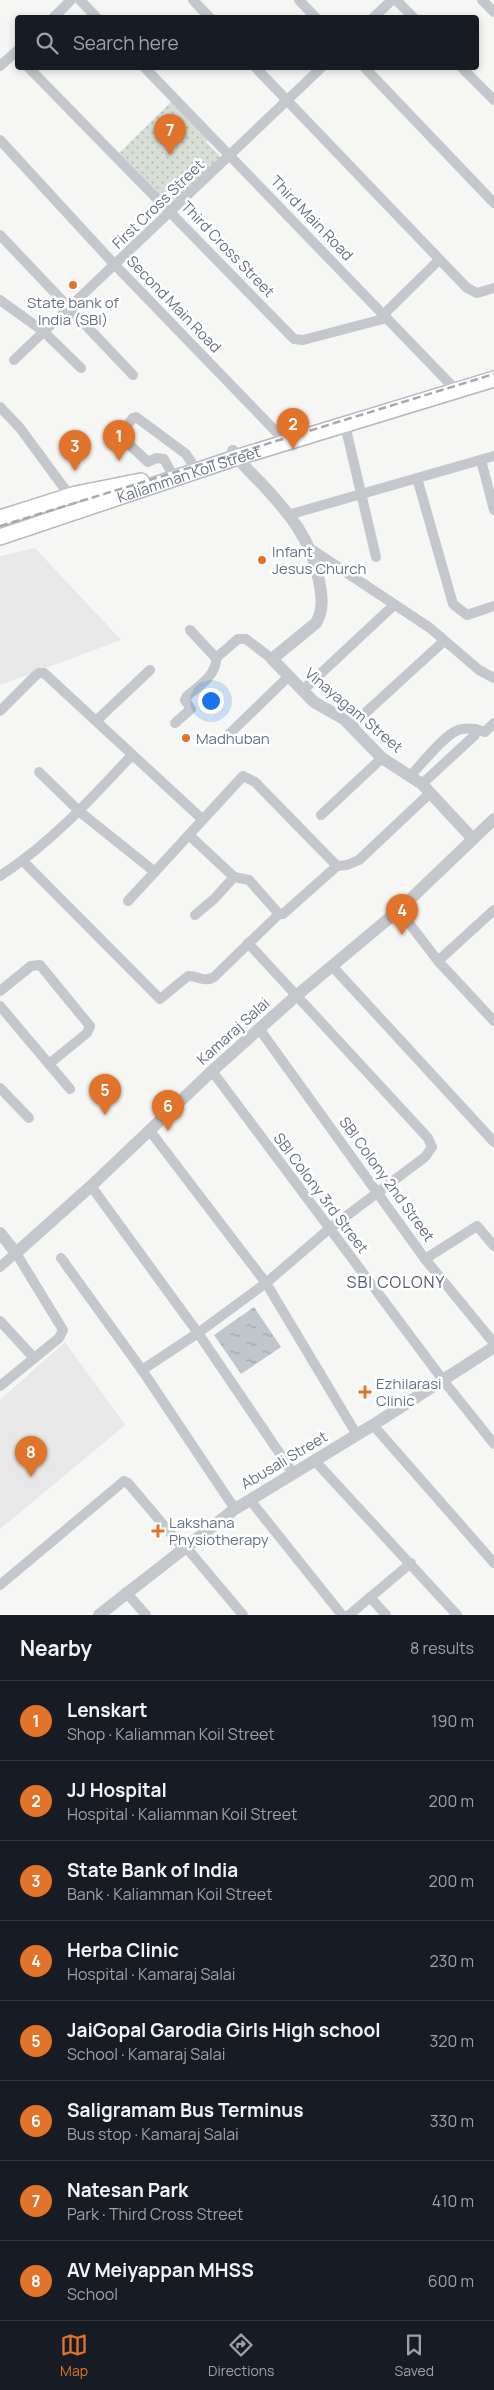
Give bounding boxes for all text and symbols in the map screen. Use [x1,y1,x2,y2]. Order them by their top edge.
search box [15,15,479,70]
icon: search [33,29,61,57]
text: Search here [73,30,179,56]
pin: 7 [154,114,186,155]
street label: First Cross Street [107,155,209,253]
street label: Third Main Road [266,171,358,265]
street label: Third Cross Street [177,196,279,302]
street label: Second Main Road [122,251,226,357]
marker: State bank of India (SBI) [67,279,79,291]
place label: State bank of India (SBI) [27,292,120,330]
pin: 2 [277,408,309,449]
pin: 1 [103,420,135,461]
pin: 3 [59,430,91,471]
street label: Kaliamman Koil Street [114,440,263,507]
place label: Infant Jesus Church [272,541,366,579]
marker: Infant Jesus Church [256,554,268,566]
street label: Vinayagam Street [301,663,407,757]
your location [198,688,224,714]
place label: Madhuban [196,728,270,749]
marker: Madhuban [180,732,192,744]
pin: 4 [386,894,418,935]
street label: Kamaraj Salai [192,993,274,1069]
pin: 5 [89,1074,121,1115]
pin: 6 [152,1090,184,1131]
street label: SBI Colony 2nd Street [334,1112,440,1246]
street label: SBI Colony 3rd Street [269,1128,373,1258]
district label: SBI COLONY [347,1271,445,1293]
place label: Ezhilarasi Clinic [376,1373,442,1411]
marker: Ezhilarasi Clinic [358,1385,372,1399]
street label: Abusali Street [237,1426,331,1494]
pin: 8 [15,1436,47,1477]
place label: Lakshana Physiotherapy [169,1512,269,1550]
marker: Lakshana Physiotherapy [151,1524,165,1538]
text: Nearby [20,1634,92,1662]
text: 8 results [410,1637,474,1659]
text: Lenskart [67,1697,147,1723]
text: 1 [32,1710,40,1732]
text: 190 m [431,1710,474,1732]
text: Shop · Kaliamman Koil Street [67,1723,275,1745]
text: JJ Hospital [67,1777,167,1803]
text: 2 [31,1790,41,1812]
text: 200 m [429,1790,474,1812]
text: Hospital · Kaliamman Koil Street [67,1803,297,1825]
text: State Bank of India [67,1857,238,1883]
text: 3 [31,1870,41,1892]
text: 200 m [429,1870,474,1892]
text: Bank · Kaliamman Koil Street [67,1883,273,1905]
text: Herba Clinic [67,1937,179,1963]
text: 4 [31,1950,41,1972]
text: 230 m [430,1950,474,1972]
text: Hospital · Kamaraj Salai [67,1963,236,1985]
text: JaiGopal Garodia Girls High school [67,2017,381,2043]
text: 5 [31,2030,41,2052]
text: 320 m [430,2030,474,2052]
text: School · Kamaraj Salai [67,2043,225,2065]
text: Saligramam Bus Terminus [67,2097,303,2123]
text: 6 [31,2110,41,2132]
text: 330 m [430,2110,474,2132]
text: Bus stop · Kamaraj Salai [67,2123,239,2145]
text: Natesan Park [67,2177,188,2203]
text: 7 [32,2190,40,2212]
text: 410 m [432,2190,474,2212]
text: Park · Third Cross Street [67,2203,243,2225]
text: AV Meiyappan MHSS [67,2257,254,2283]
text: 8 [31,2270,41,2292]
text: 600 m [428,2270,474,2292]
text: School [67,2283,118,2305]
tab: Map [60,2331,88,2380]
tab: Directions [208,2331,274,2380]
tab: Saved [395,2331,434,2380]

